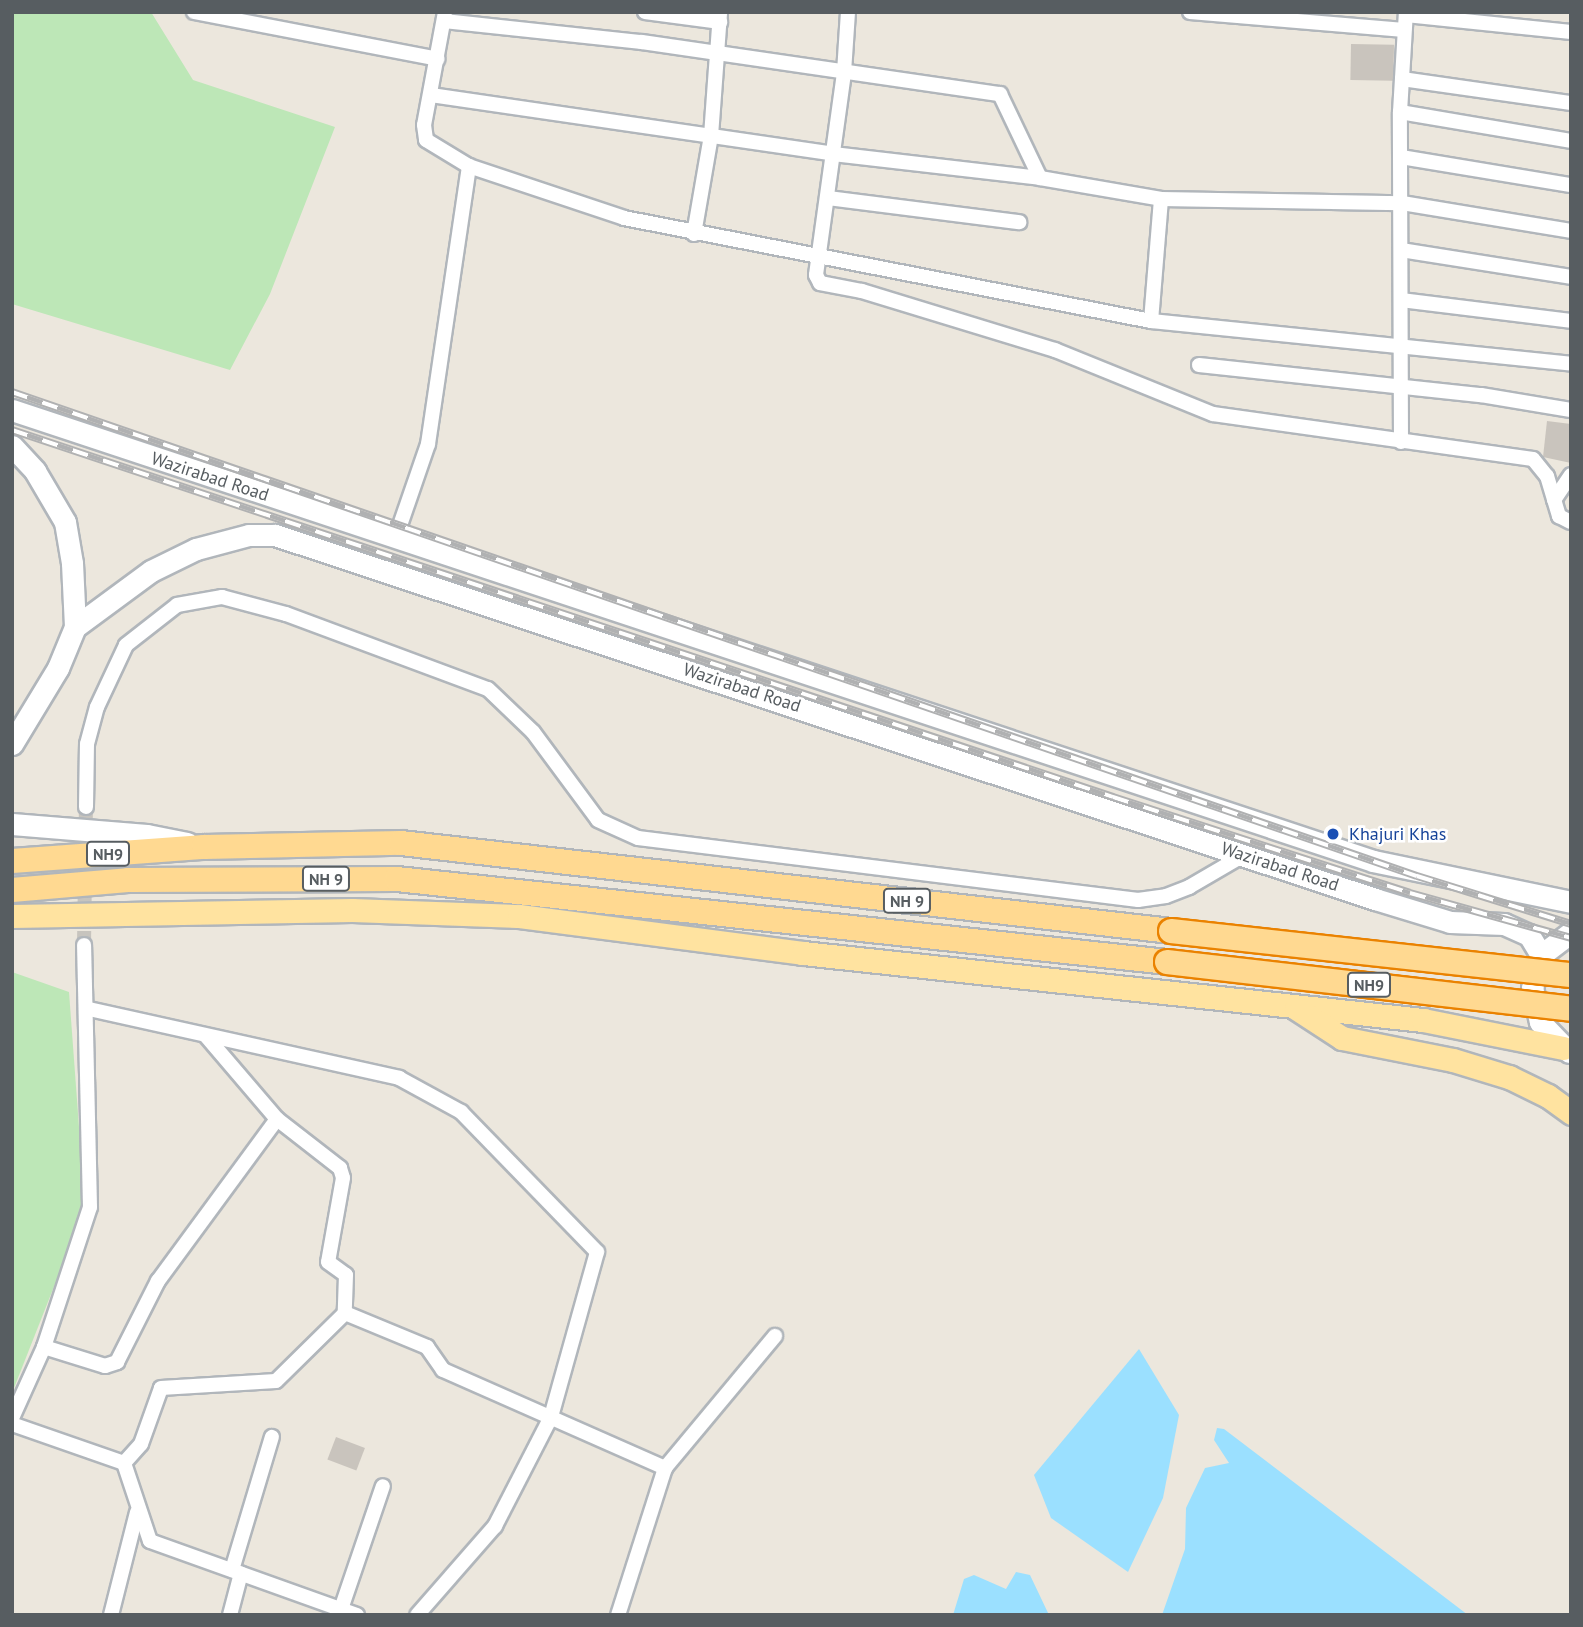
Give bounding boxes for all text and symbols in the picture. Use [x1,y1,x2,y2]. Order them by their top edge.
street label: Wazirabad Road [149,448,271,506]
street label: Wazirabad Road [681,659,803,717]
place label: Khajuri Khas [1349,823,1446,845]
marker: Khajuri Khas [1323,824,1343,844]
street label: Wazirabad Road [1219,838,1341,896]
road number: NH9 [85,842,131,866]
road number: NH 9 [302,866,350,892]
road number: NH 9 [883,888,932,914]
road number: NH9 [1346,973,1392,998]

